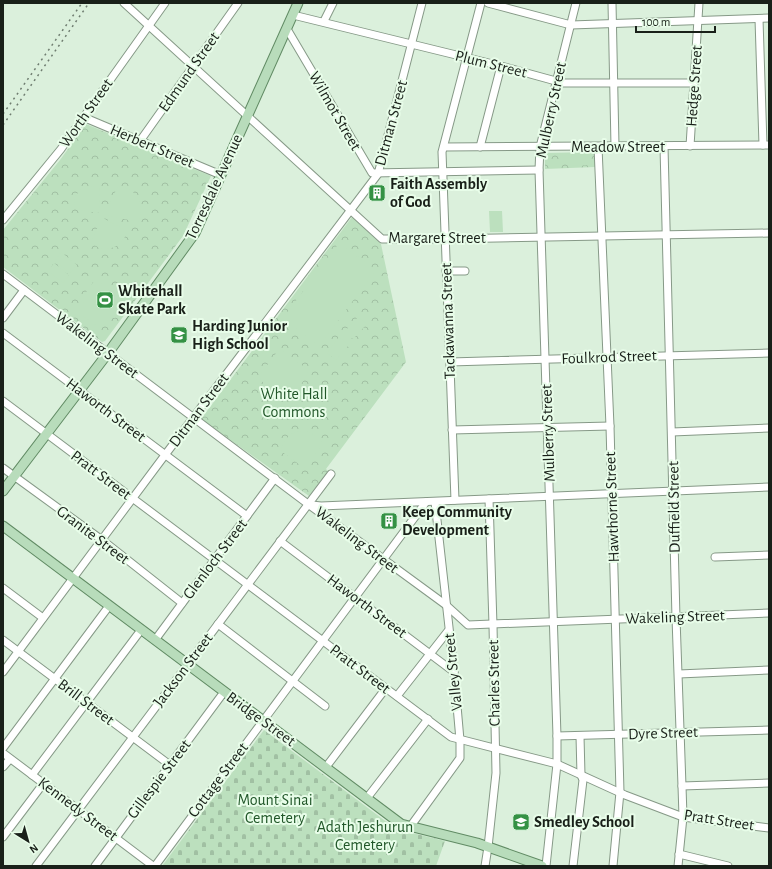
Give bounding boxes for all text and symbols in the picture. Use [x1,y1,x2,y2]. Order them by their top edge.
scale bar [636,8,715,34]
text: 100 m [642,16,670,28]
street label: Edmund Street [156,29,222,115]
street label: Hedge Street [683,45,705,127]
street label: Plum Street [453,47,529,81]
street label: Mulberry Street [533,61,570,160]
street label: Wilmot Street [306,69,364,153]
street label: Worth Street [56,76,116,150]
street label: Ditman Street [372,78,410,168]
street label: Herbert Street [108,121,196,171]
street label: Torresdale Avenue [183,132,245,242]
street label: Meadow Street [571,139,665,155]
place label: Faith Assembly of God [390,176,488,210]
building icon: Faith Assembly of God [367,183,387,203]
street label: Margaret Street [388,230,486,246]
street label: Tackawanna Street [438,263,458,379]
place label: Whitehall Skate Park [118,283,186,317]
sports icon: Whitehall Skate Park [95,290,115,310]
street label: Wakeling Street [52,309,142,381]
place label: Harding Junior High School [192,318,287,352]
school or university icon: Harding Junior High School [169,325,189,345]
street label: Foulkrod Street [561,347,657,367]
street label: Ditman Street [166,370,232,450]
street label: Haworth Street [63,375,149,445]
street label: Mulberry Street [538,384,559,482]
park label: White Hall Commons [260,386,328,420]
street label: Pratt Street [68,447,134,503]
street label: Hawthorne Street [602,451,622,563]
street label: Duffield Street [665,461,683,553]
street label: Granite Street [54,503,132,567]
street label: Wakeling Street [312,504,402,576]
place label: Keep Community Development [402,504,513,538]
building icon: Keep Community Development [379,511,399,531]
street label: Glenloch Street [180,516,250,602]
street label: Haworth Street [324,571,410,641]
street label: Wakeling Street [625,607,725,627]
street label: Jackson Street [150,630,216,710]
street label: Valley Street [441,632,466,712]
street label: Charles Street [485,640,503,726]
street label: Pratt Street [327,641,393,697]
street label: Brill Street [55,676,117,728]
street label: Bridge Street [223,689,299,749]
street label: Dyre Street [628,724,698,743]
street label: Gillespie Street [124,736,194,822]
street label: Cottage Street [185,740,251,820]
street label: Kennedy Street [35,774,121,845]
park label: Mount Sinai Cemetery [237,792,313,827]
street label: Pratt Street [683,807,755,833]
school or university icon: Smedley School [511,812,531,832]
place label: Smedley School [534,814,634,831]
park label: Adath Jeshurun Cemetery [317,819,413,854]
north arrow [8,821,48,861]
text: N [27,842,40,855]

